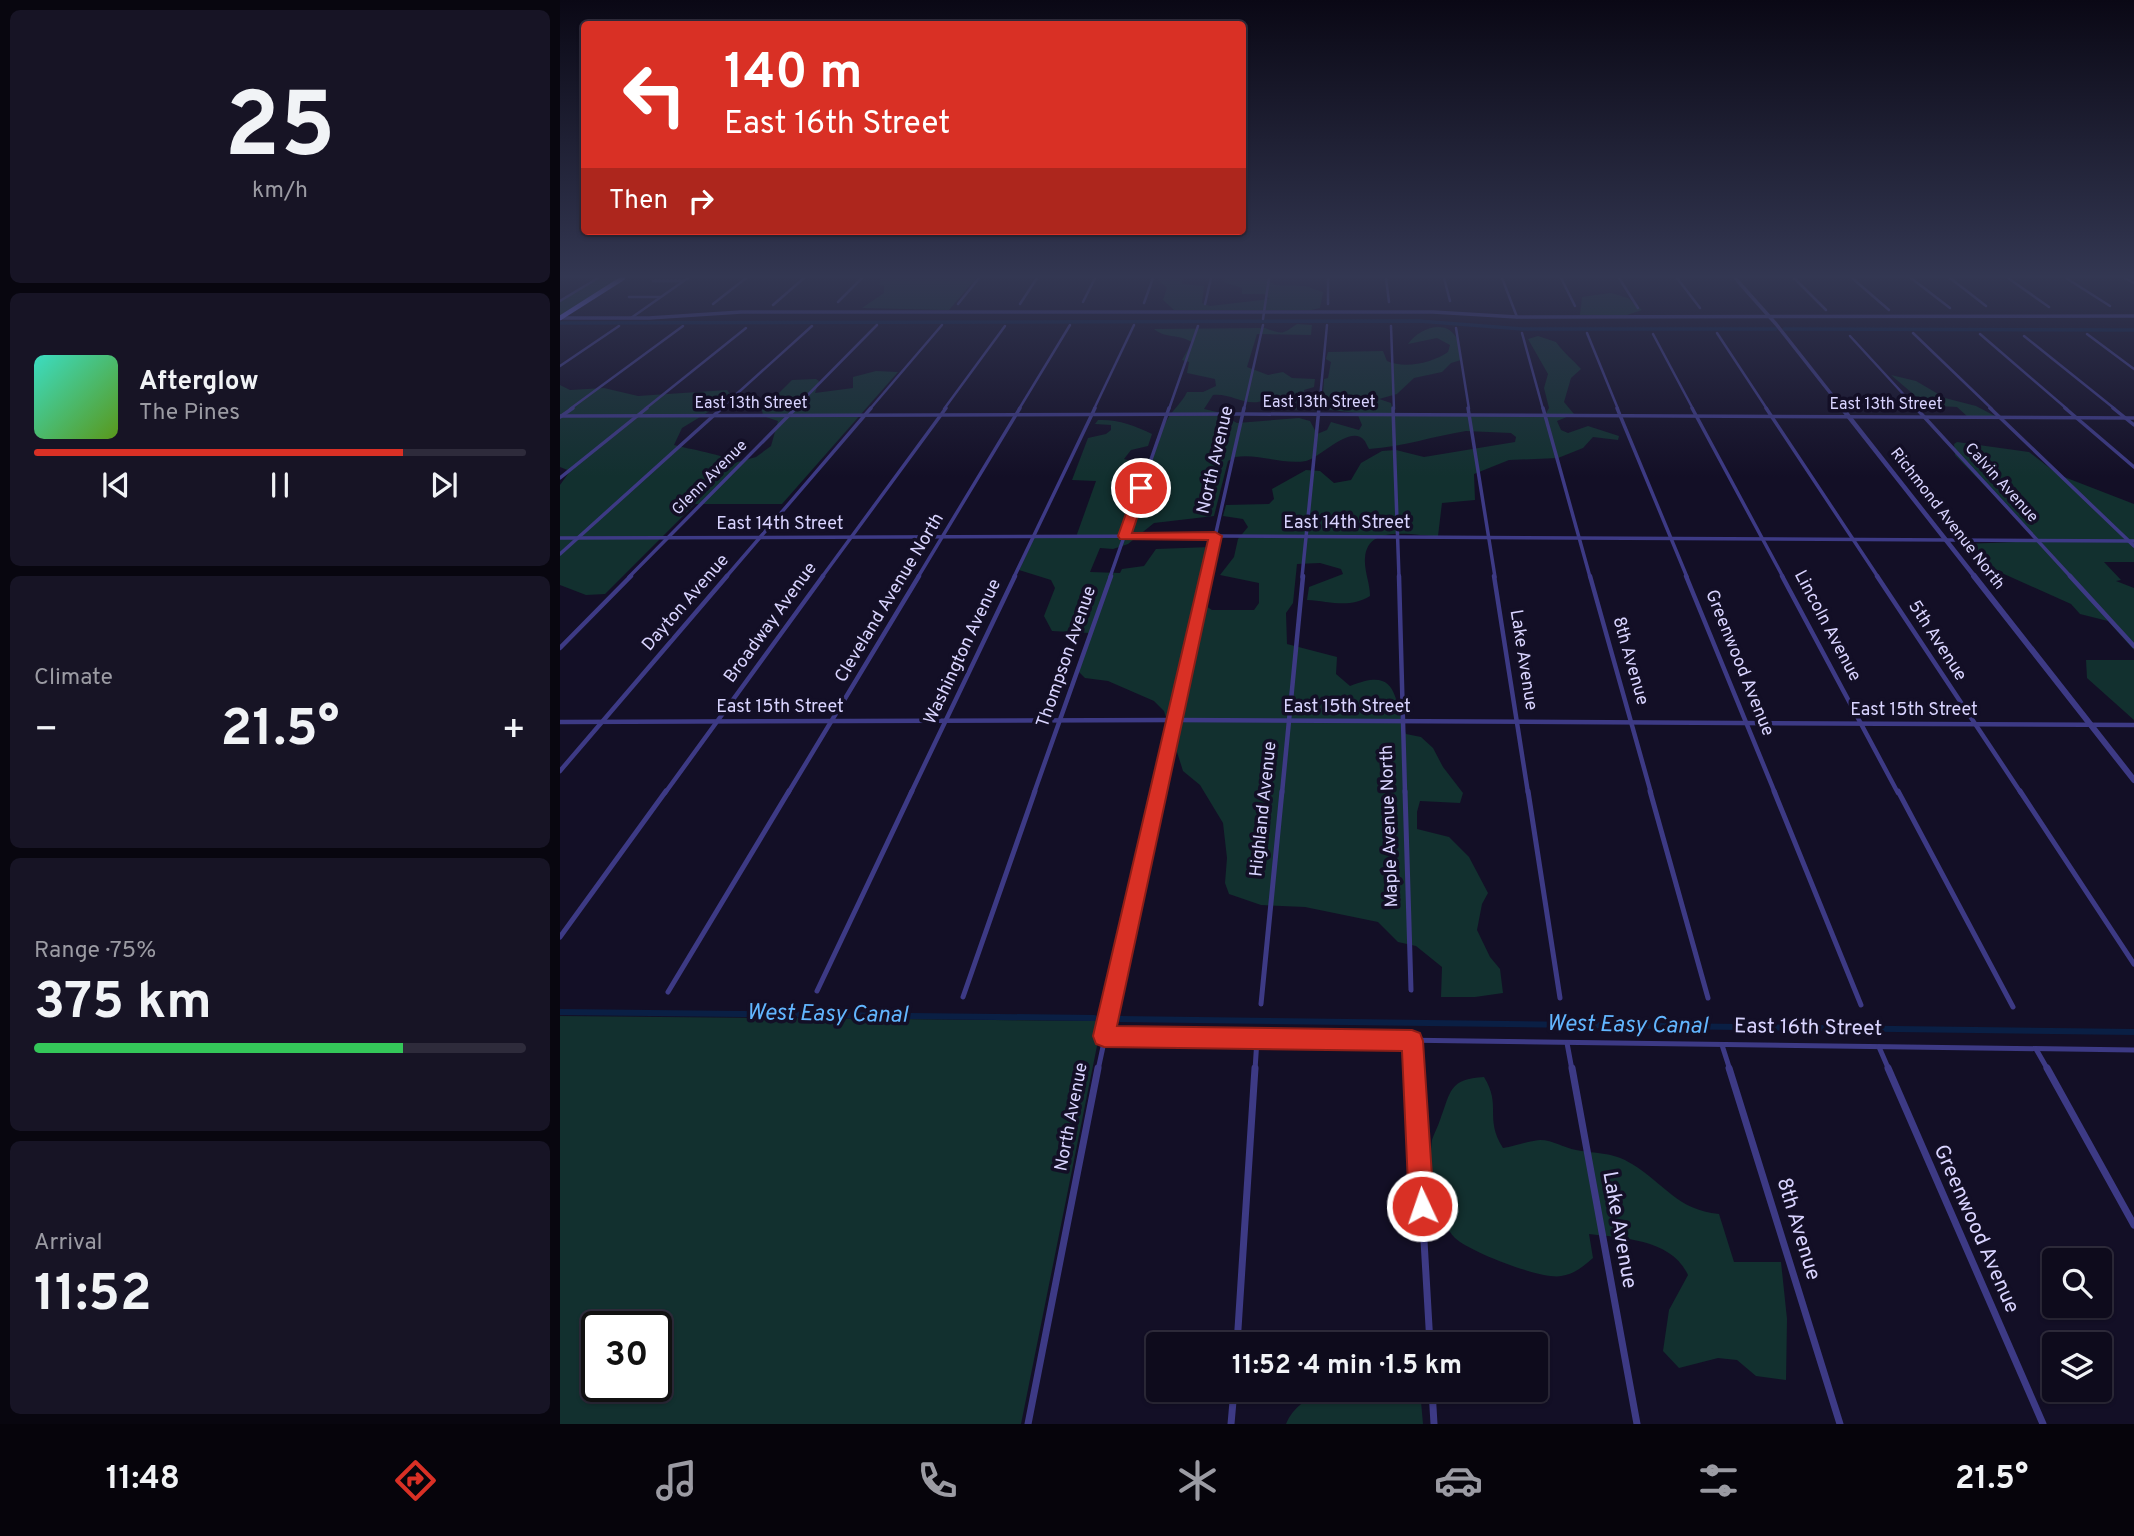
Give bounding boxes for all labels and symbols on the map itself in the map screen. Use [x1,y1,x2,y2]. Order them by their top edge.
street label: East 13th Street [1263,393,1375,413]
street label: East 13th Street [695,394,807,414]
street label: East 13th Street [1830,395,1942,415]
street label: North Avenue [1192,404,1240,516]
street label: Glenn Avenue [668,436,752,520]
street label: Calvin Avenue [1960,439,2042,527]
street label: Richmond Avenue North [1885,444,2009,594]
pin [1111,458,1171,518]
street label: Cleveland Avenue North [830,509,950,687]
street label: East 14th Street [1283,512,1411,535]
street label: East 14th Street [716,513,844,536]
street label: Dayton Avenue [637,550,735,656]
street label: Broadway Avenue [719,558,823,688]
street label: Lincoln Avenue [1788,566,1866,686]
street label: Washington Avenue [919,575,1007,729]
street label: Thompson Avenue [1032,583,1102,731]
street label: Greenwood Avenue [1699,586,1779,740]
street label: 5th Avenue [1902,596,1972,686]
street label: Lake Avenue [1504,608,1542,712]
street label: 8th Avenue [1606,614,1654,708]
street label: East 15th Street [716,696,844,719]
street label: East 15th Street [1283,696,1411,719]
street label: East 15th Street [1850,699,1978,722]
street label: Highland Avenue [1245,740,1283,878]
street label: Maple Avenue North [1376,744,1404,908]
water label: West Easy Canal [746,999,909,1031]
water label: West Easy Canal [1546,1010,1709,1042]
street label: East 16th Street [1734,1013,1882,1043]
street label: North Avenue [1050,1061,1094,1173]
street label: Greenwood Avenue [1927,1140,2025,1318]
position arrow [1385,1169,1459,1243]
street label: Lake Avenue [1595,1169,1643,1291]
street label: 8th Avenue [1770,1174,1826,1284]
speed limit sign: 30 [581,1311,672,1402]

